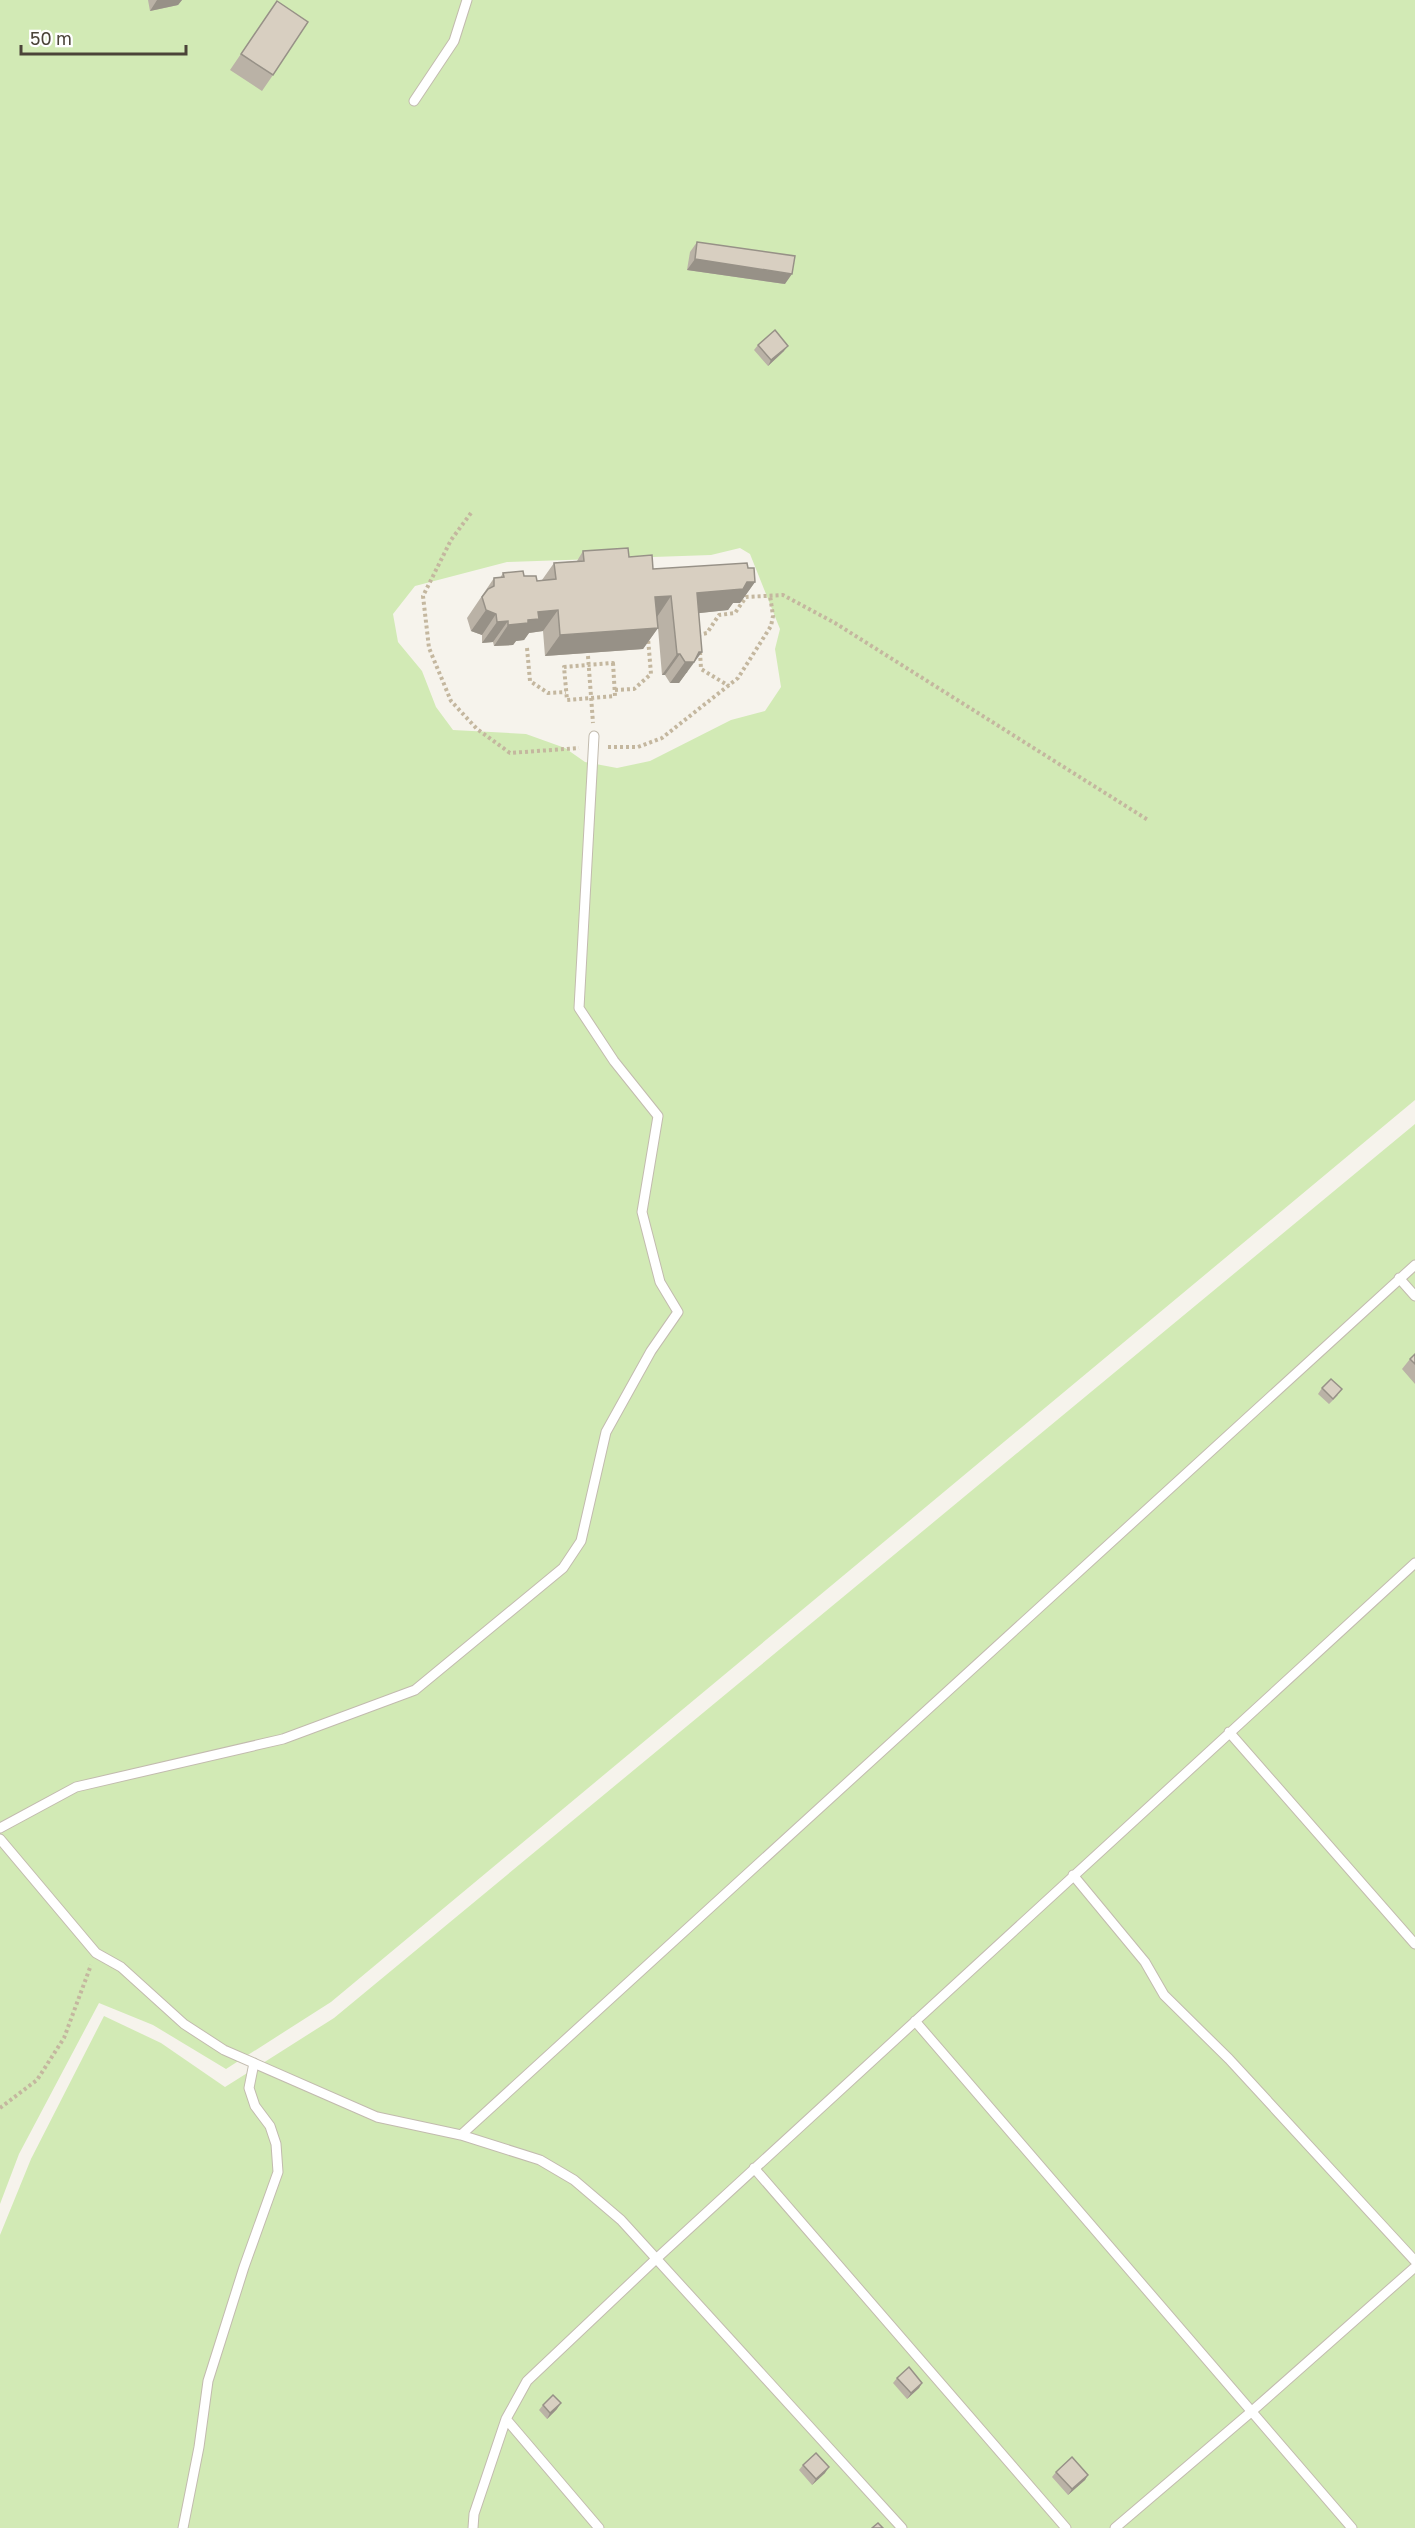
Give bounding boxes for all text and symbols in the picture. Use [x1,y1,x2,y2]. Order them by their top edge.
scale bar [21,18,186,56]
text: 50 m [30,27,72,49]

